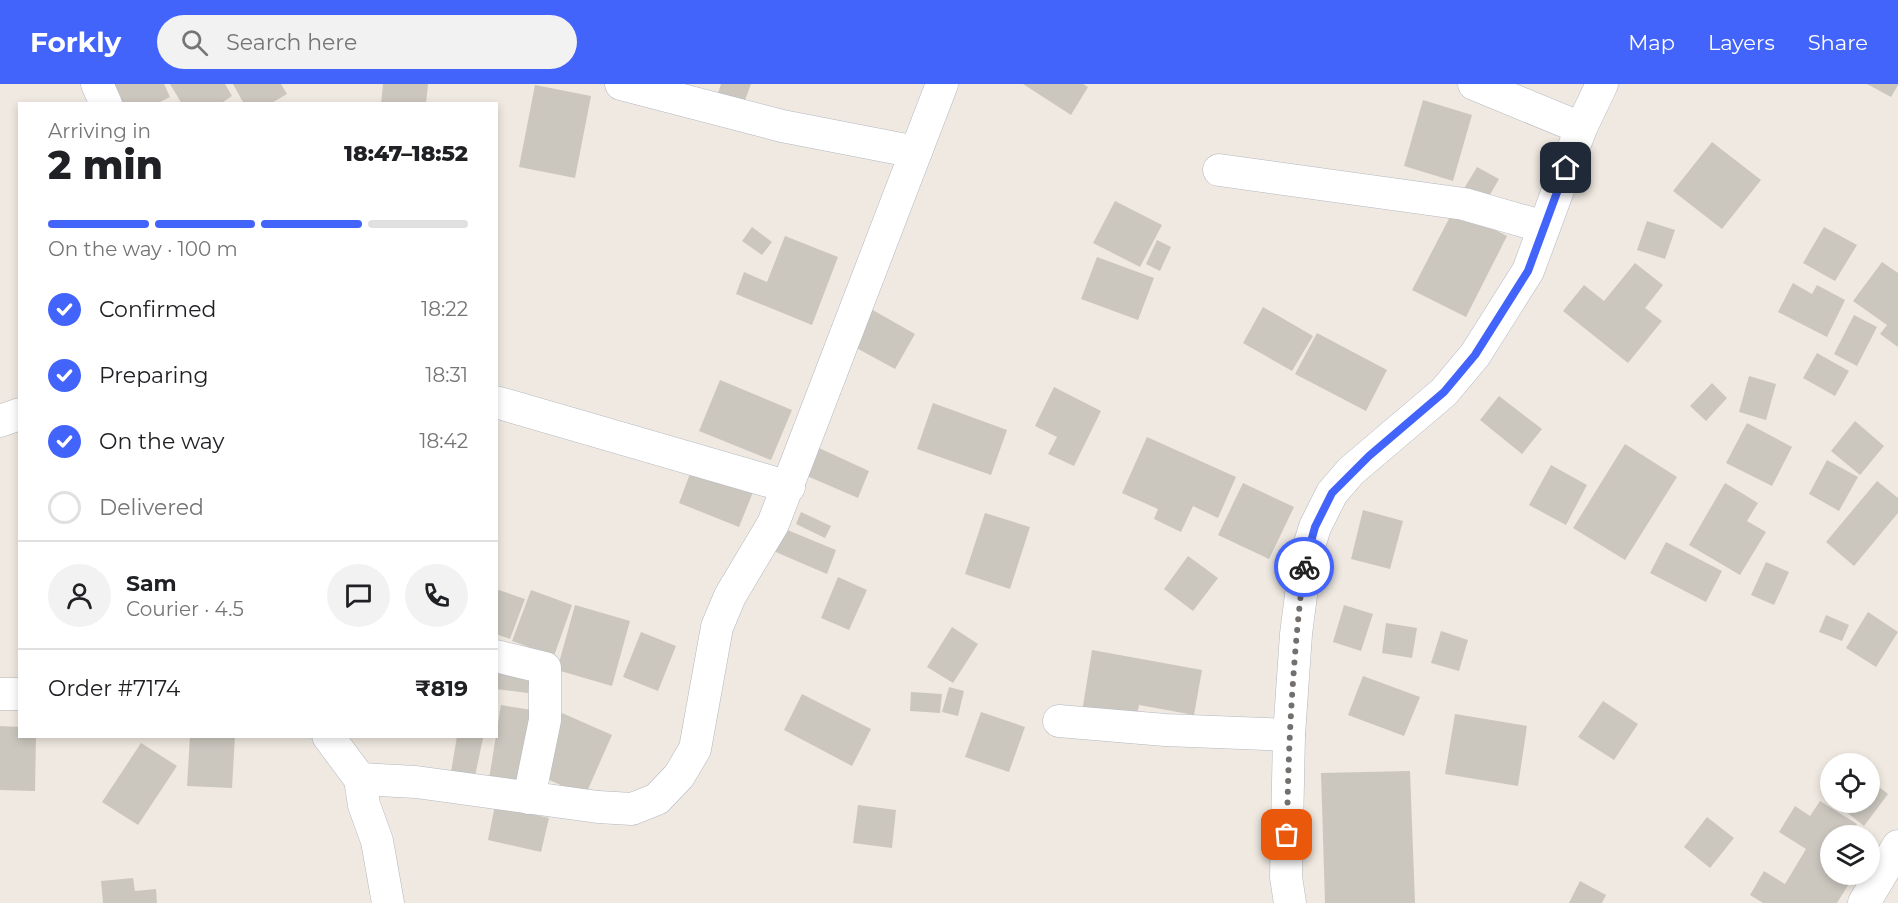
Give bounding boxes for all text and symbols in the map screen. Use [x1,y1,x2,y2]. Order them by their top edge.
search box [157,15,577,69]
text: Forkly [30,25,121,59]
icon: search [178,26,211,59]
text: Search here [226,29,357,56]
text: Map [1628,30,1675,55]
text: Layers [1708,30,1775,55]
text: Share [1808,30,1868,55]
text: Arriving in [48,119,151,143]
text: 18:47–18:52 [344,140,468,167]
text: 2 min [48,141,163,189]
pin [1540,142,1591,193]
icon: home [1549,151,1582,184]
text: On the way · 100 m [48,237,238,261]
icon: check [48,293,81,326]
text: Confirmed [99,296,216,323]
text: 18:22 [421,297,468,321]
icon: check [48,359,81,392]
text: Preparing [99,362,208,389]
text: 18:31 [425,363,468,387]
icon: check [48,425,81,458]
text: On the way [99,428,224,455]
text: 18:42 [419,429,468,453]
text: Delivered [99,494,204,521]
courier [1274,537,1334,597]
icon: bike [1288,551,1321,584]
button: person [48,564,111,627]
button: chat [327,564,390,627]
button: phone [405,564,468,627]
text: Sam [126,570,177,597]
text: Courier · 4.5 [126,597,244,621]
text: Order #7174 [48,675,180,702]
text: ₹819 [415,675,468,702]
map controls [1820,753,1880,885]
button: locate [1820,753,1880,813]
pin [1261,809,1312,860]
icon: bag [1270,818,1303,851]
button: layers [1820,825,1880,885]

